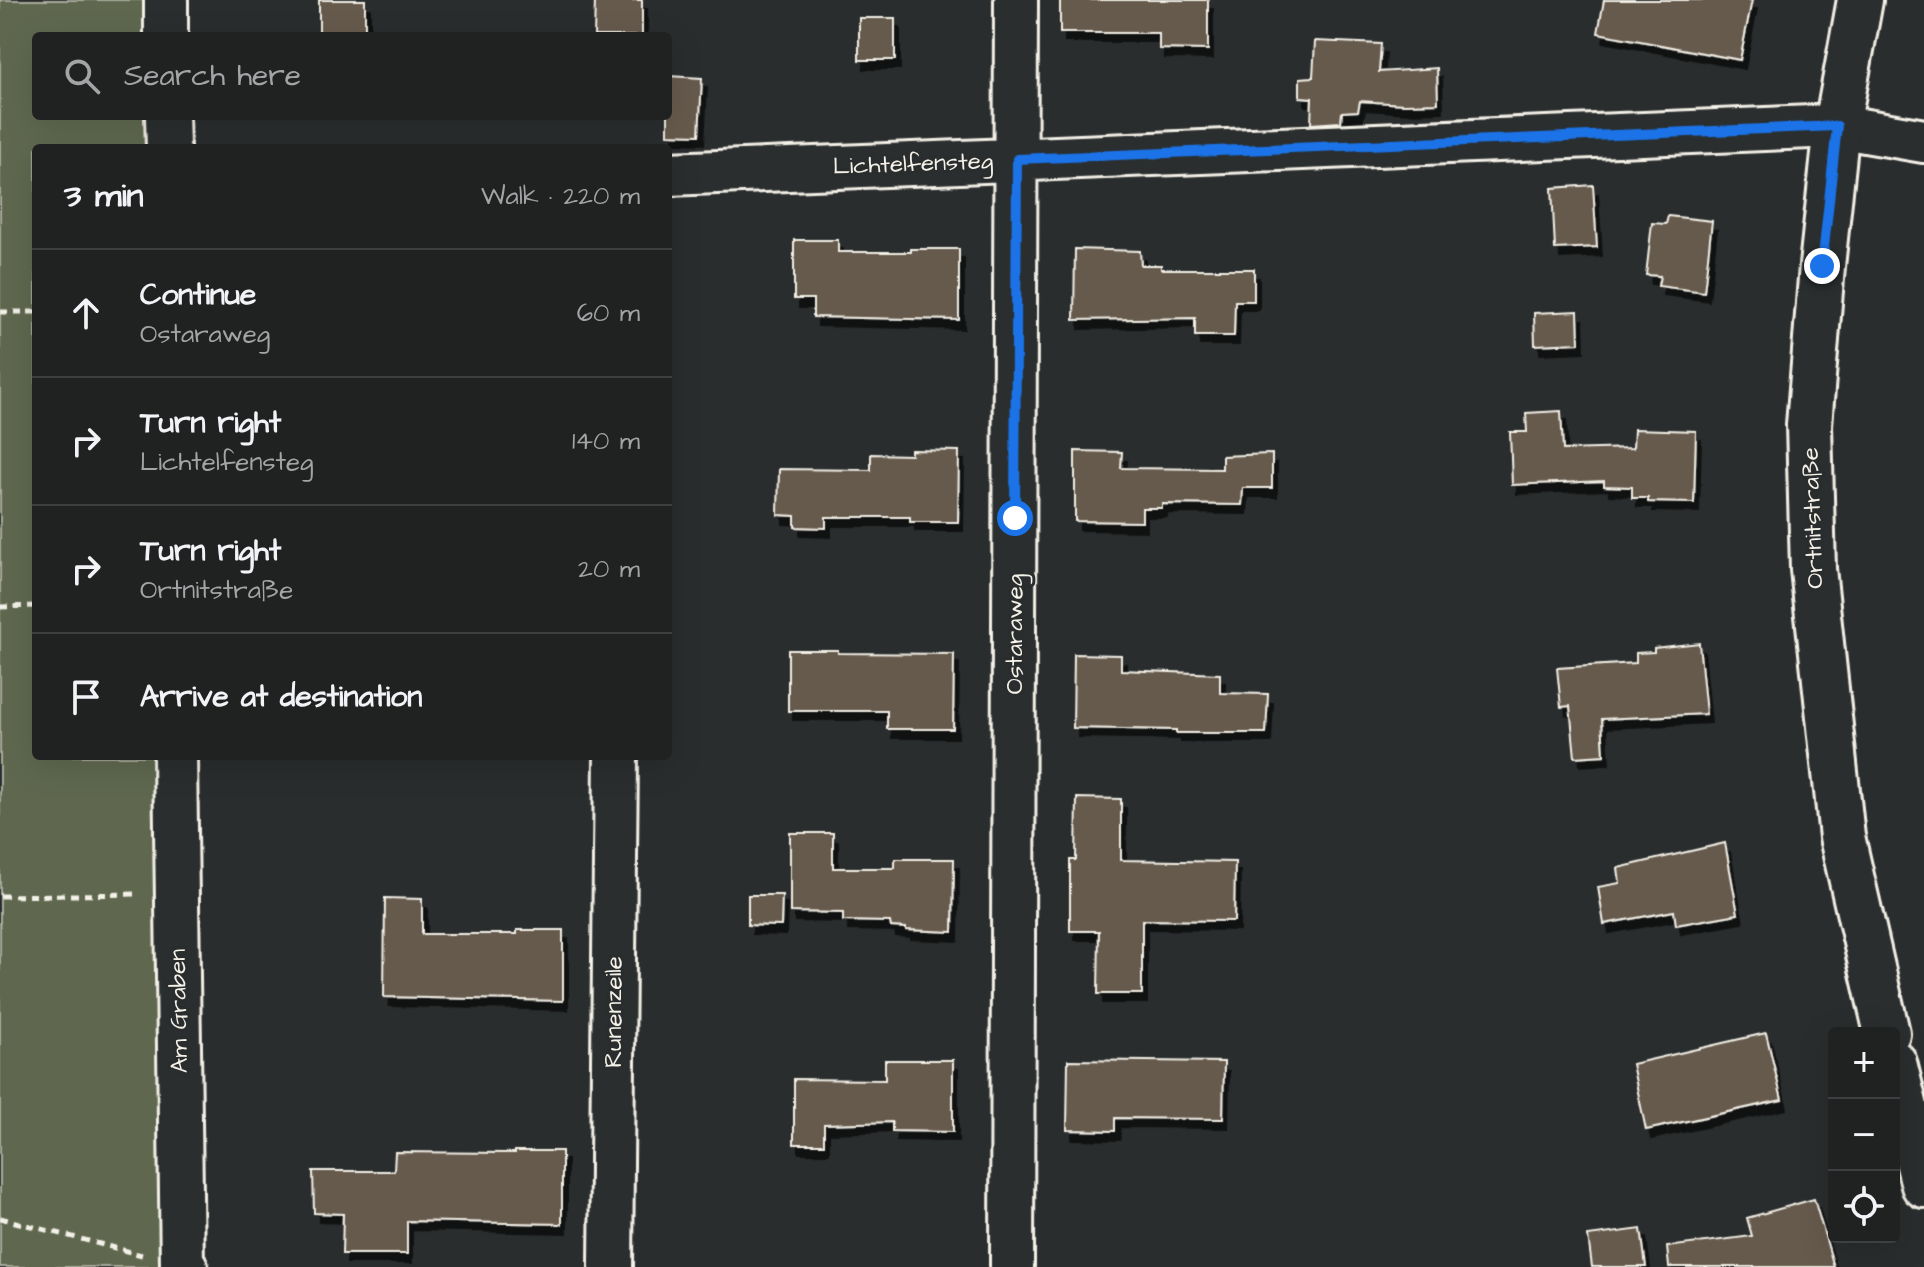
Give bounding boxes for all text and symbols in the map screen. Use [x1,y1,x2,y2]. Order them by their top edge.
search box [32,32,672,120]
icon: search [60,54,104,98]
text: Search here [124,55,301,97]
street label: Lichtelfensteg [832,144,994,185]
text: 3 min [64,172,144,220]
text: Walk · 220 m [481,178,640,214]
route end [1804,248,1840,284]
text: Continue [140,274,256,316]
icon: ahead [64,291,108,335]
text: 60 m [577,295,640,331]
text: Ostaraweg [140,316,270,352]
text: Turn right [140,402,281,444]
icon: right [64,419,108,463]
text: 140 m [572,423,640,459]
text: Lichtelfensteg [140,444,313,480]
street label: Ortnitstraße [1794,447,1832,589]
route start [997,500,1033,536]
text: Turn right [140,530,281,572]
icon: right [64,547,108,591]
text: 20 m [578,551,640,587]
text: Ortnitstraße [140,572,293,608]
street label: Ostaraweg [998,574,1033,694]
icon: arrive [64,675,108,719]
text: Arrive at destination [140,676,422,718]
street label: Am Graben [161,949,197,1073]
street label: Runenzeile [597,956,631,1068]
map controls [1828,1027,1900,1243]
button: + [1828,1027,1900,1099]
button: − [1828,1099,1900,1171]
button: locate [1828,1171,1900,1243]

